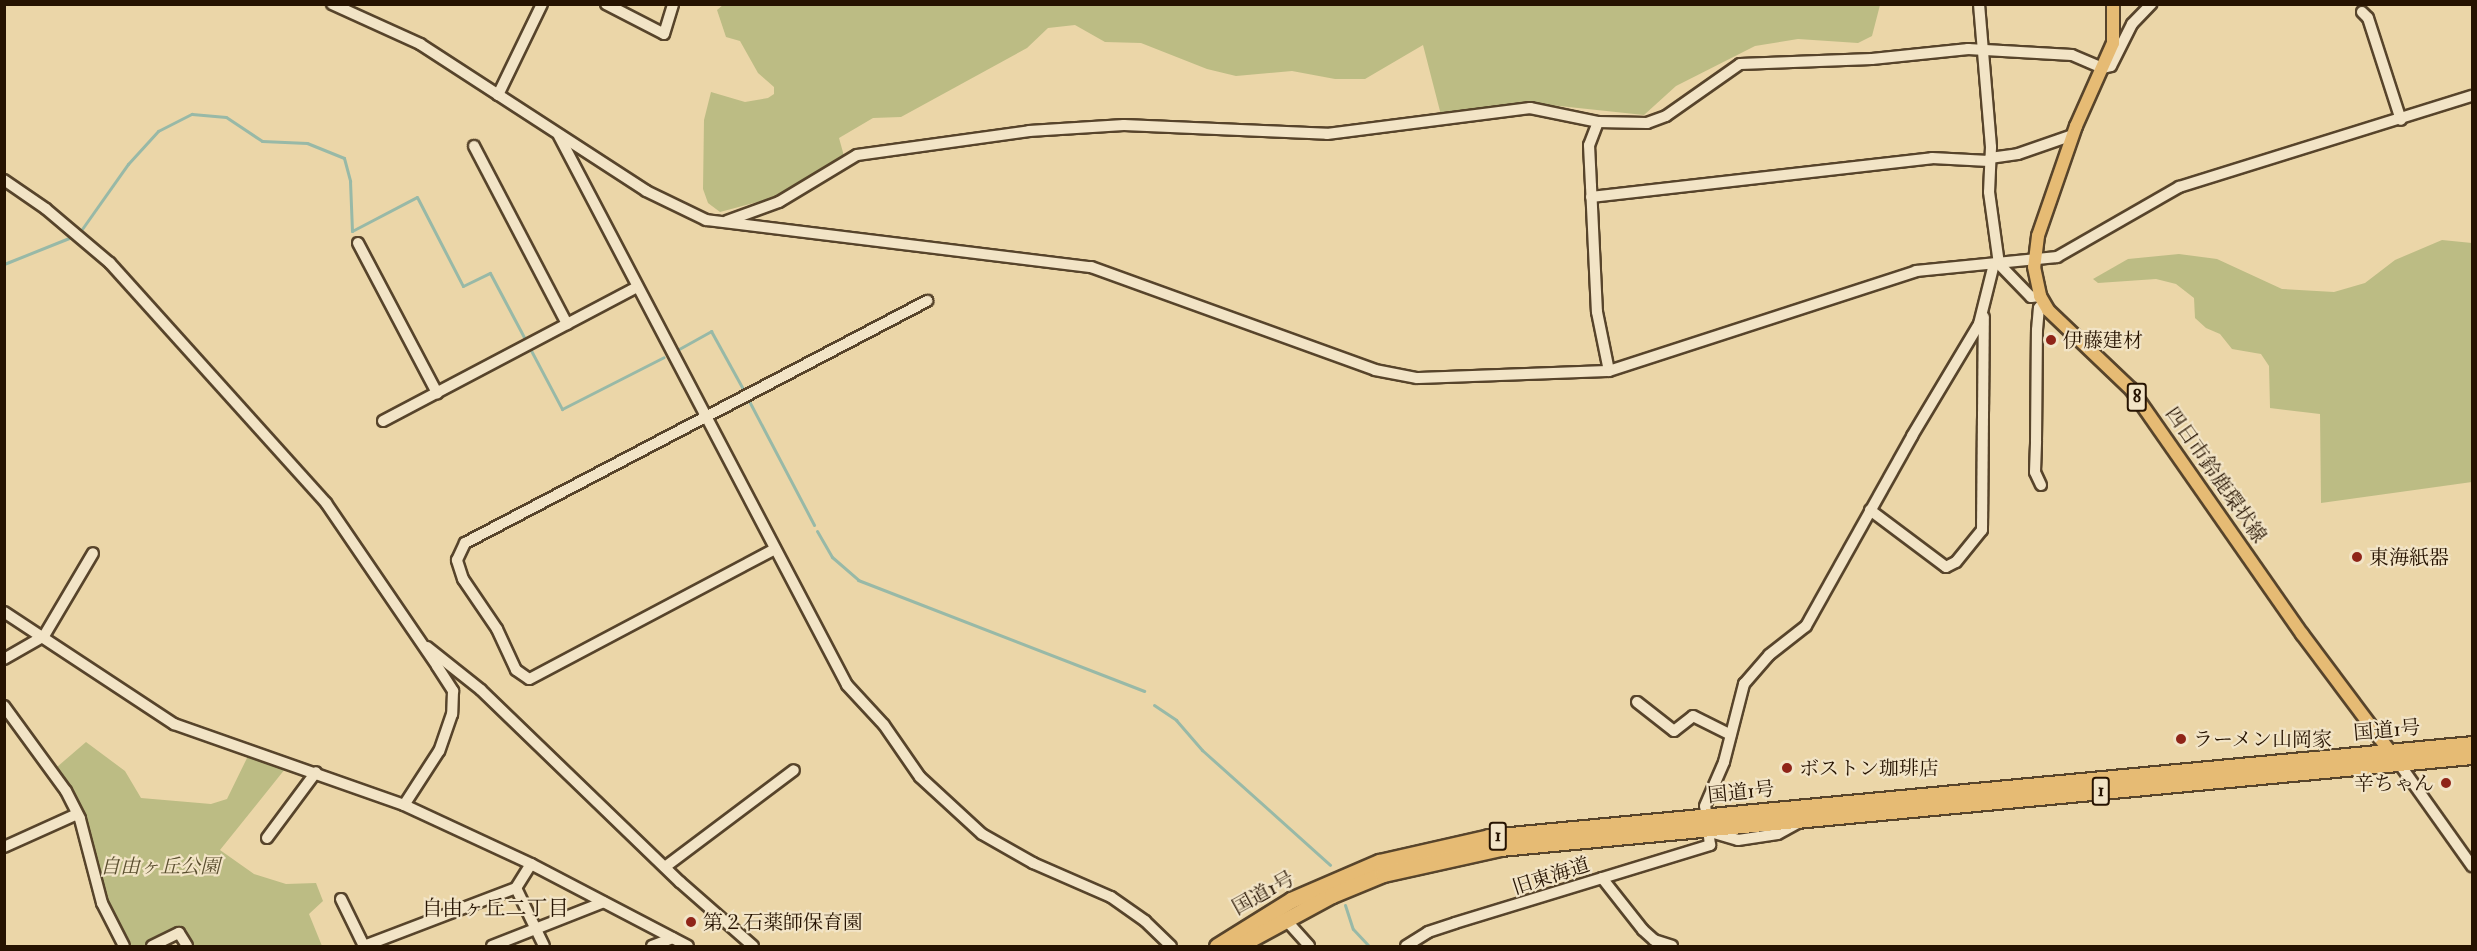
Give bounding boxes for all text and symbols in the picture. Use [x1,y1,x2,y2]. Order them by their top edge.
place label: 伊藤建材 [2063,328,2143,352]
marker: 伊藤建材 [2044,333,2058,347]
road number: 8 [2126,382,2148,412]
street label: 四日市鈴鹿環状線 [2160,403,2272,547]
place label: 東海紙器 [2369,545,2449,569]
marker: 東海紙器 [2350,550,2364,564]
street label: 国道1号 [2353,715,2421,745]
place label: ラーメン山岡家 [2193,727,2333,751]
marker: ラーメン山岡家 [2174,732,2188,746]
place label: ボストン珈琲店 [1799,756,1939,780]
marker: ボストン珈琲店 [1780,761,1794,775]
place label: 辛ちゃん [2354,771,2434,795]
road number: 1 [2090,776,2112,806]
marker: 辛ちゃん [2439,776,2453,790]
street label: 国道1号 [1706,777,1776,807]
road number: 1 [1488,821,1508,851]
street label: 旧東海道 [1509,852,1593,900]
park label: 自由ヶ丘公園 [100,854,220,878]
street label: 国道1号 [1228,866,1298,920]
district label: 自由ヶ丘二丁目 [422,896,568,922]
place label: 第２石薬師保育園 [703,910,863,934]
marker: 第２石薬師保育園 [684,915,698,929]

